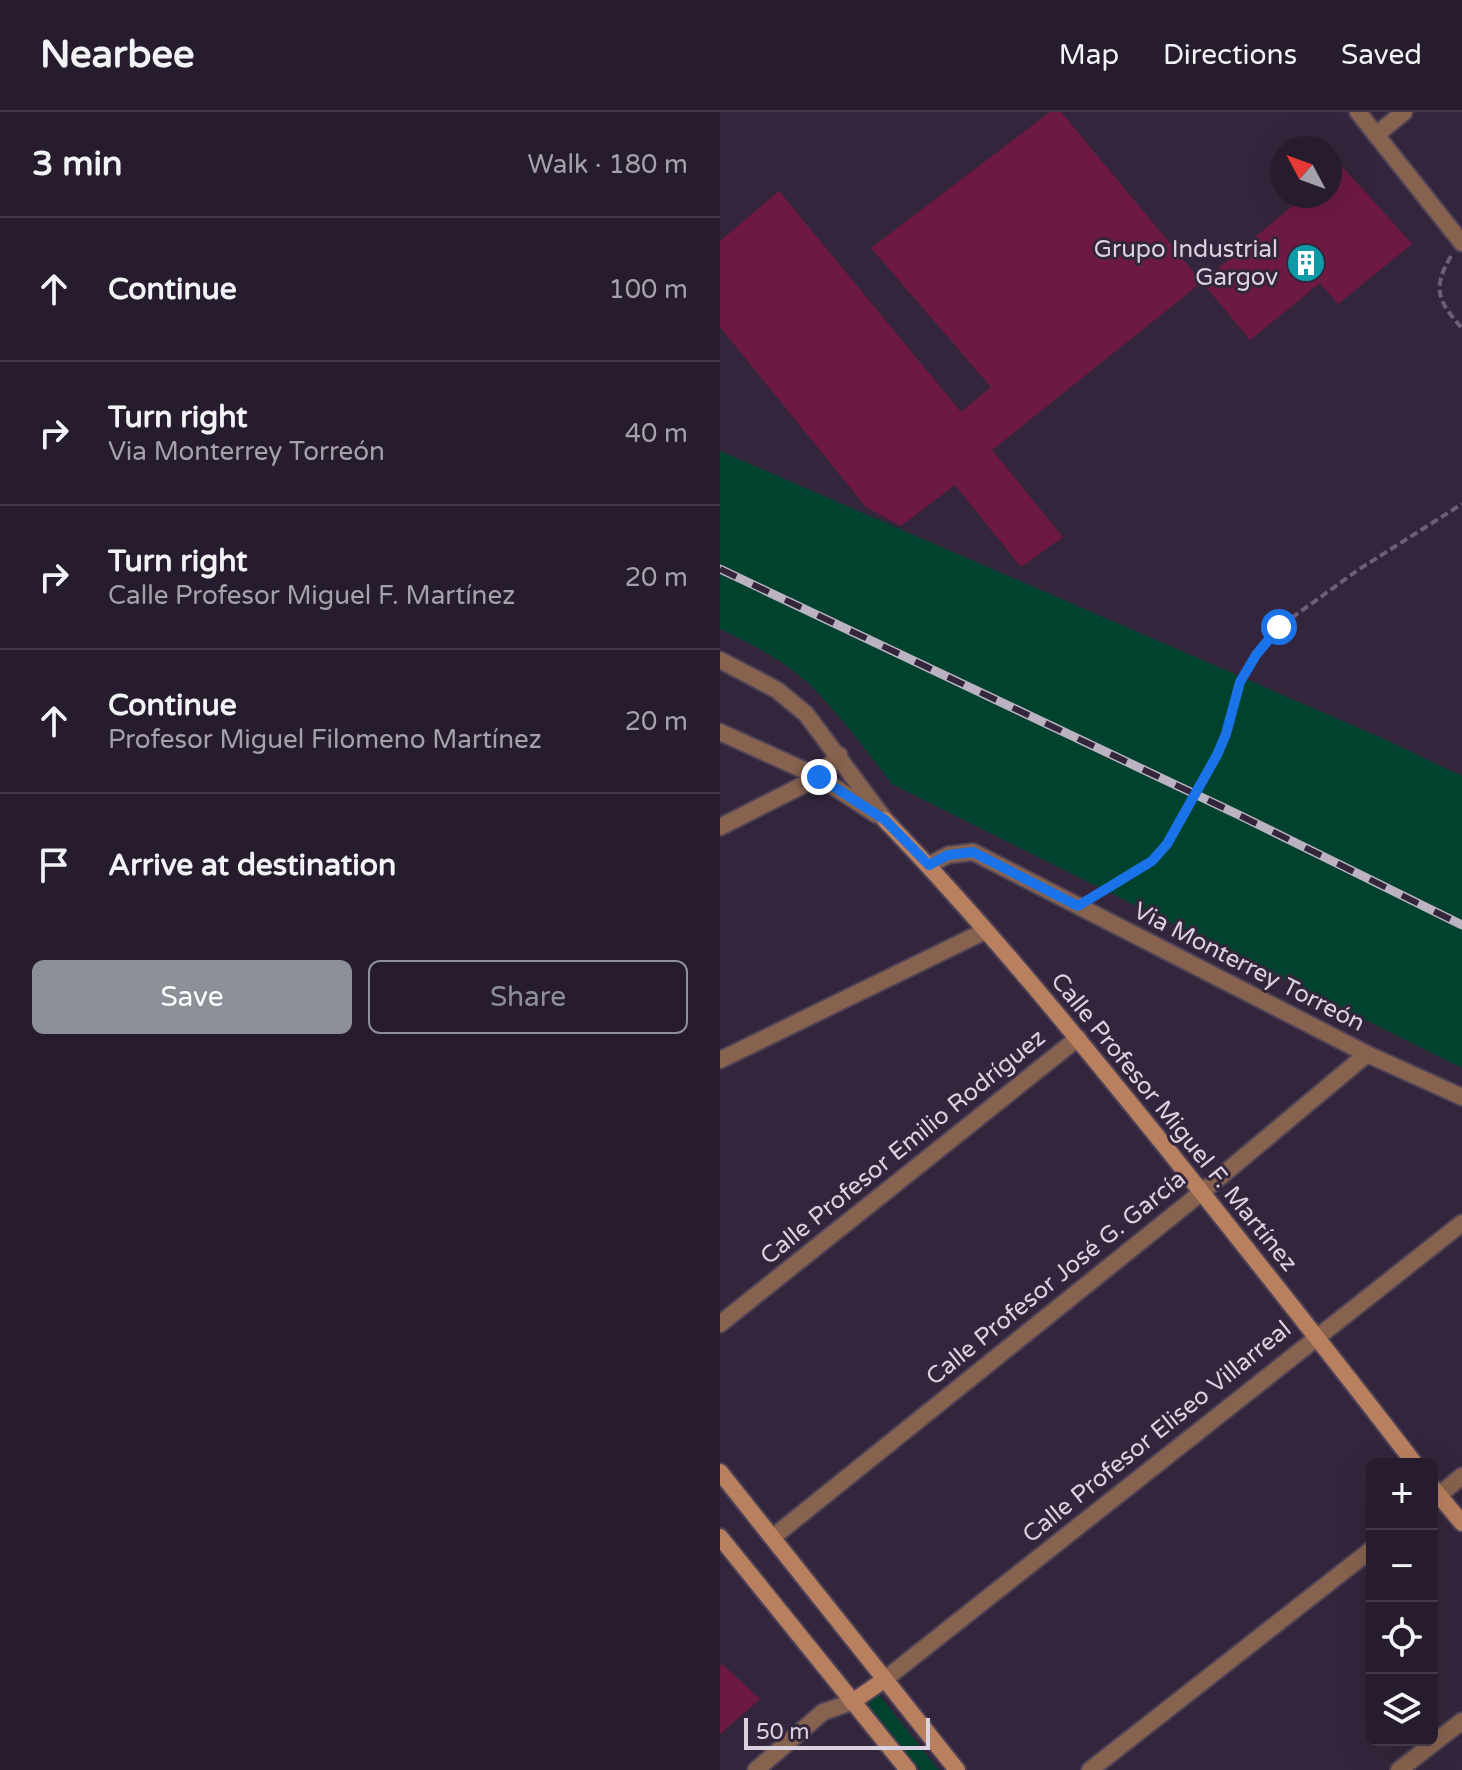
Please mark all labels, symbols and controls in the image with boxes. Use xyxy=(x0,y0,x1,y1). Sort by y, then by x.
text: Nearbee xyxy=(40,32,194,78)
text: Map xyxy=(1059,38,1119,72)
text: Directions xyxy=(1163,38,1297,72)
text: Saved xyxy=(1341,38,1422,72)
north arrow xyxy=(1270,136,1342,208)
text: 3 min xyxy=(32,144,123,185)
text: Walk · 180 m xyxy=(528,149,688,180)
place label: Grupo Industrial Gargov xyxy=(1094,235,1278,292)
building icon: Grupo Industrial Gargov xyxy=(1285,242,1327,284)
icon: ahead xyxy=(32,267,76,311)
text: Continue xyxy=(108,271,237,308)
text: 100 m xyxy=(608,274,688,305)
text: Turn right xyxy=(108,399,248,436)
icon: right xyxy=(32,411,76,455)
text: 40 m xyxy=(625,418,688,449)
text: Via Monterrey Torreón xyxy=(108,436,385,467)
text: Turn right xyxy=(108,543,248,580)
icon: right xyxy=(32,555,76,599)
text: 20 m xyxy=(625,562,688,593)
text: Calle Profesor Miguel F. Martínez xyxy=(108,580,515,611)
route start xyxy=(1261,609,1297,645)
text: Continue xyxy=(108,687,237,724)
icon: ahead xyxy=(32,699,76,743)
text: 20 m xyxy=(625,706,688,737)
text: Profesor Miguel Filomeno Martínez xyxy=(108,724,542,755)
route end xyxy=(801,759,837,795)
icon: arrive xyxy=(32,843,76,887)
text: Arrive at destination xyxy=(108,847,396,884)
street label: Via Monterrey Torreón xyxy=(1129,896,1369,1038)
button: Save xyxy=(32,960,352,1034)
button: Share xyxy=(368,960,688,1034)
street label: Calle Profesor Miguel F. Martínez xyxy=(1044,967,1304,1277)
street label: Calle Profesor Emilio Rodríguez xyxy=(755,1023,1051,1271)
street label: Calle Profesor José G. García xyxy=(920,1164,1192,1392)
street label: Calle Profesor Eliseo Villarreal xyxy=(1017,1315,1297,1549)
map controls xyxy=(1366,1458,1438,1746)
button: + xyxy=(1366,1458,1438,1530)
button: − xyxy=(1366,1530,1438,1602)
button: locate xyxy=(1366,1602,1438,1674)
button: layers xyxy=(1366,1674,1438,1746)
scale bar xyxy=(744,1714,930,1750)
text: 50 m xyxy=(756,1719,810,1745)

